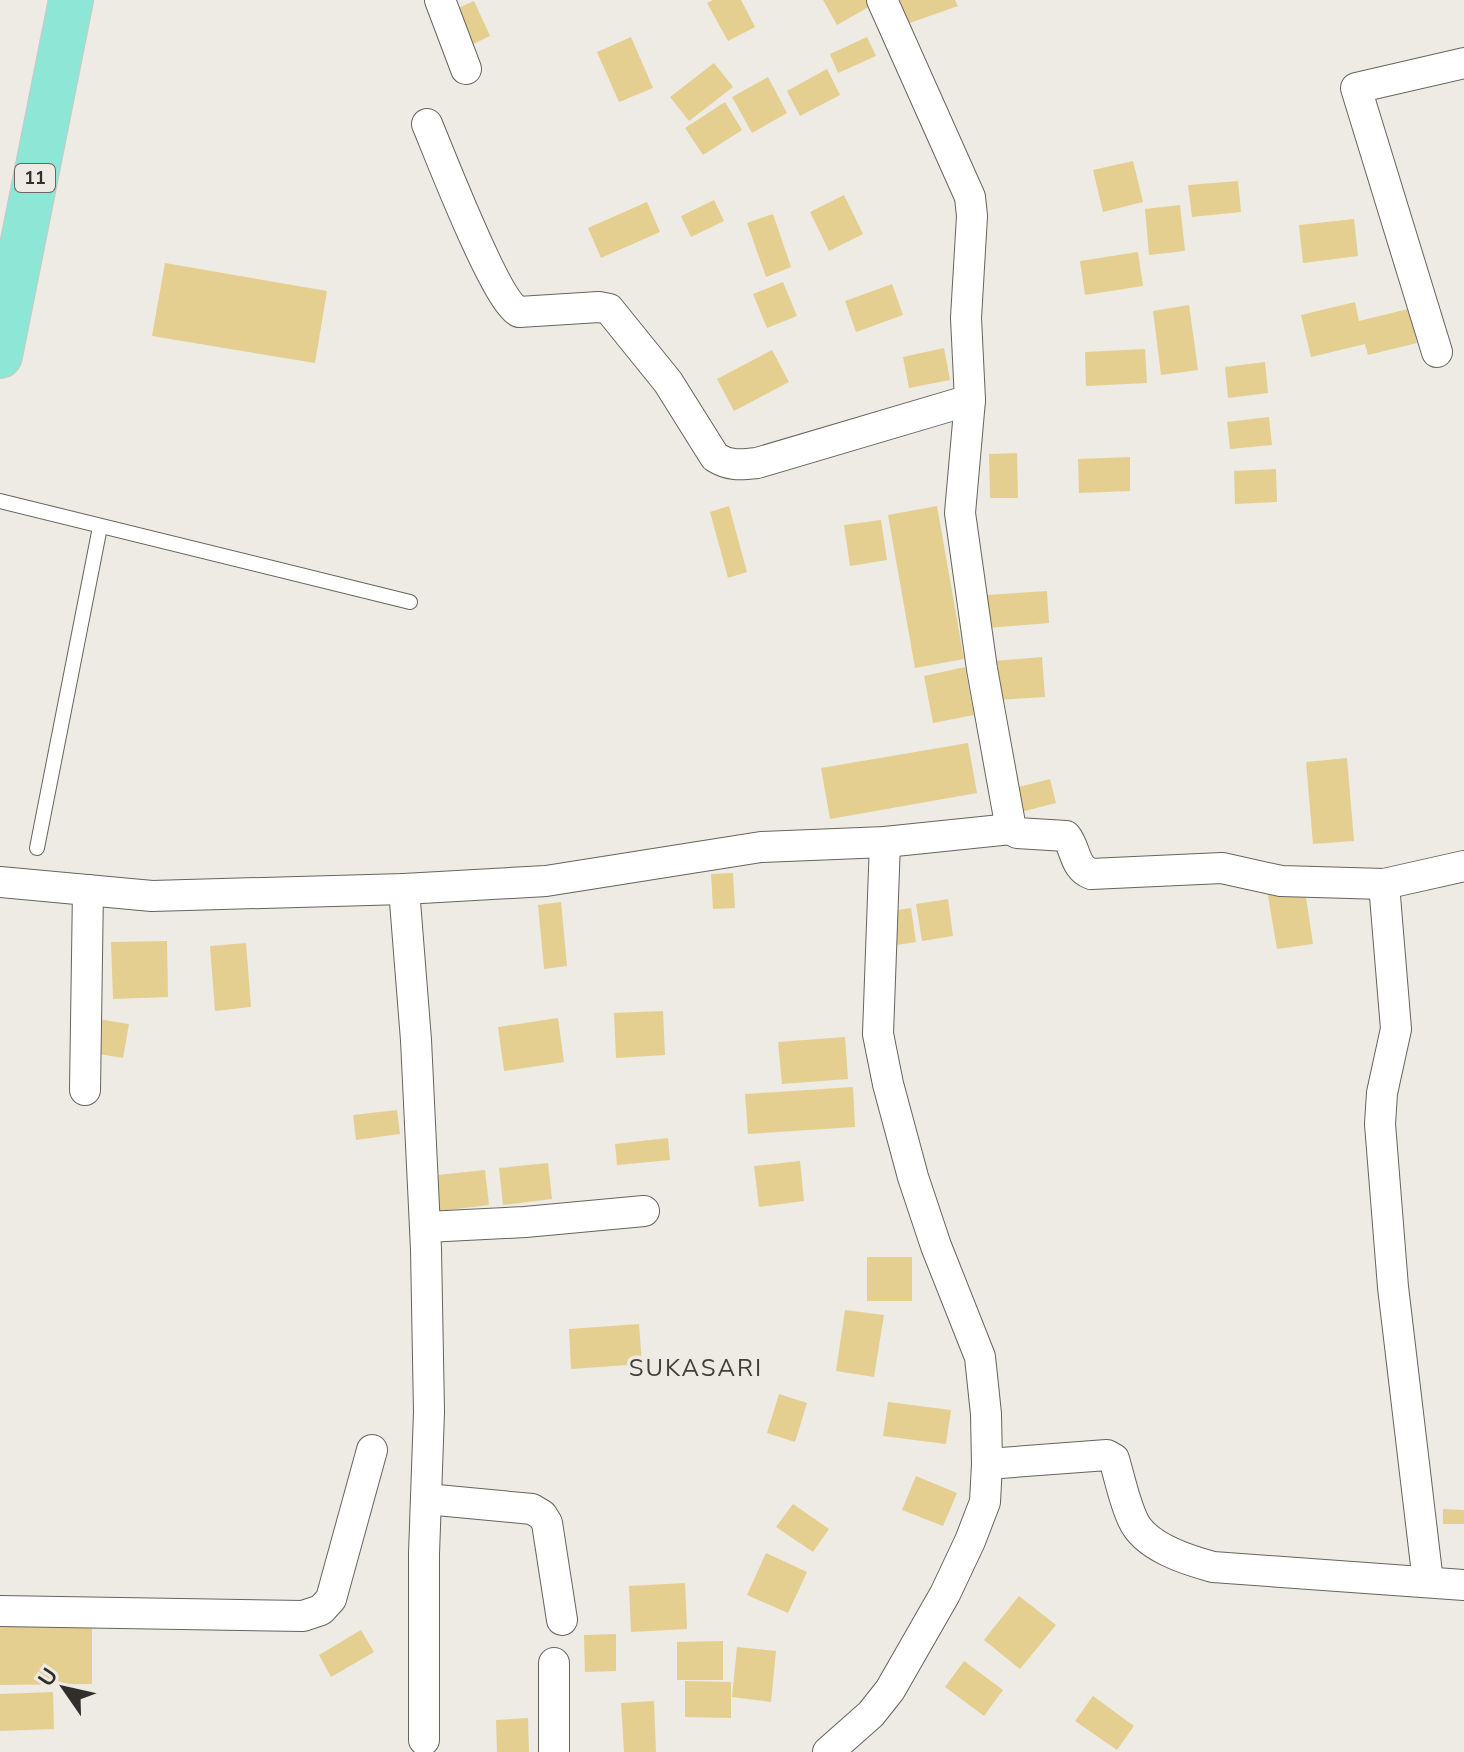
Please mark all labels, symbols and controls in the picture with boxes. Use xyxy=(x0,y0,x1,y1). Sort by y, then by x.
road number: 11 xyxy=(15,164,55,192)
district label: SUKASARI xyxy=(629,1352,763,1384)
north arrow xyxy=(24,1648,104,1728)
text: U xyxy=(31,1662,65,1692)

